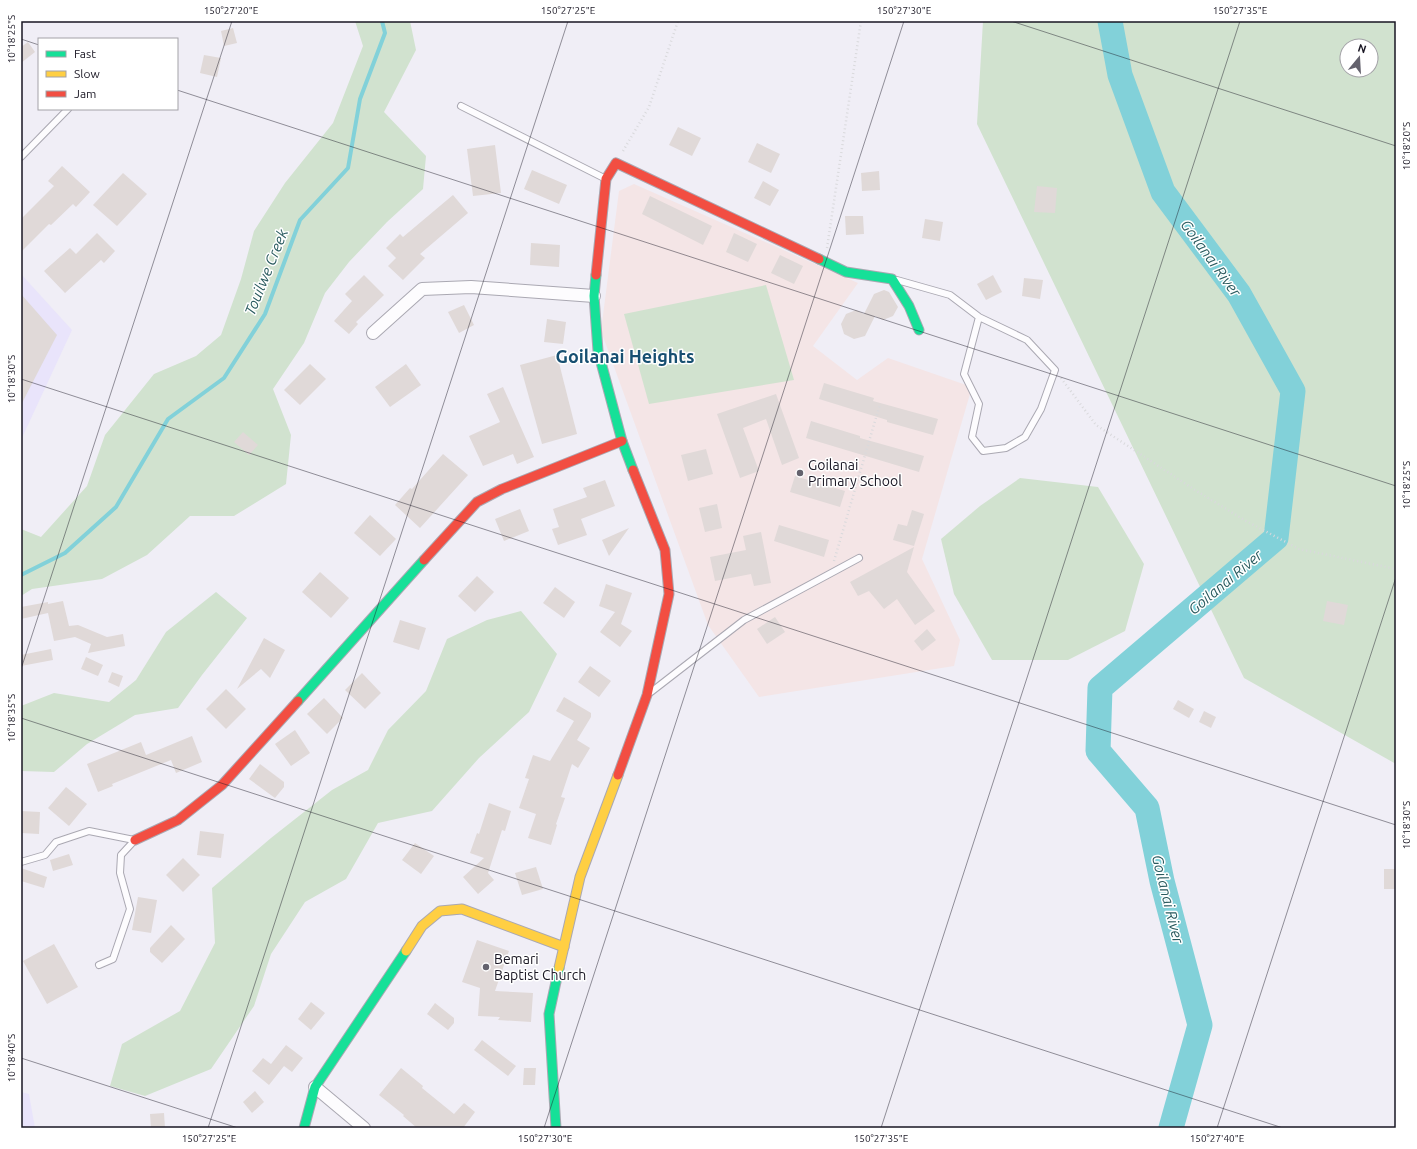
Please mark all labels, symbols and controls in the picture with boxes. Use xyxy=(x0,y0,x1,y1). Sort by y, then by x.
text: 150°27'20"E xyxy=(204,5,259,16)
text: 150°27'25"E xyxy=(541,5,596,16)
text: 150°27'30"E xyxy=(877,5,932,16)
text: 150°27'35"E xyxy=(1213,5,1268,16)
text: 10°18'25"S xyxy=(6,15,17,63)
legend xyxy=(38,38,178,110)
north arrow xyxy=(1339,38,1379,78)
text: N xyxy=(1356,42,1368,55)
text: Fast xyxy=(74,47,96,60)
text: Slow xyxy=(74,67,100,80)
text: Jam xyxy=(74,87,96,100)
text: 10°18'20"S xyxy=(1401,122,1412,170)
water label: Goilanai River xyxy=(1177,216,1245,301)
water label: Touilwe Creek xyxy=(241,226,291,318)
district label: Goilanai Heights xyxy=(555,346,695,366)
text: 10°18'30"S xyxy=(6,355,17,403)
place label: Goilanai Primary School xyxy=(808,457,902,489)
text: 10°18'25"S xyxy=(1401,461,1412,509)
marker: Goilanai Primary School xyxy=(795,468,805,478)
water label: Goilanai River xyxy=(1185,545,1266,618)
text: 10°18'35"S xyxy=(6,694,17,742)
text: 10°18'30"S xyxy=(1401,801,1412,849)
water label: Goilanai River xyxy=(1149,853,1188,946)
place label: Bemari Baptist Church xyxy=(494,951,586,983)
marker: Bemari Baptist Church xyxy=(481,962,491,972)
text: 10°18'40"S xyxy=(6,1034,17,1082)
text: 150°27'25"E xyxy=(182,1133,237,1144)
text: 150°27'30"E xyxy=(518,1133,573,1144)
text: 150°27'35"E xyxy=(854,1133,909,1144)
text: 150°27'40"E xyxy=(1190,1133,1245,1144)

